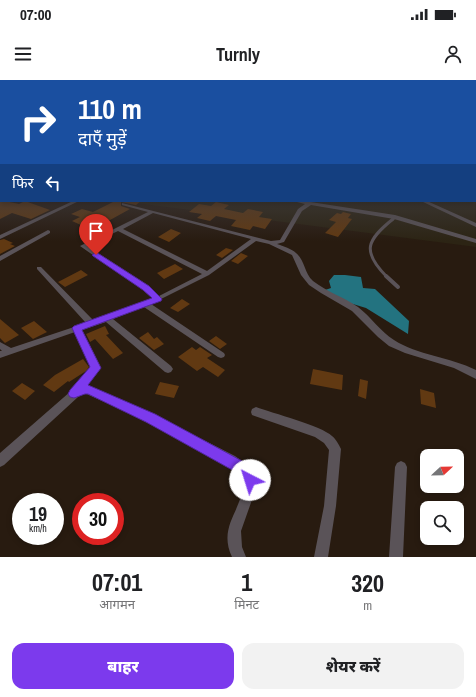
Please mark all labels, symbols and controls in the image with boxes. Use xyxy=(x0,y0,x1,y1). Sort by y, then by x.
text: 07:00 xyxy=(20,4,51,25)
text: Turnly xyxy=(216,42,260,67)
icon: menu xyxy=(12,43,34,65)
icon: person xyxy=(442,43,464,65)
text: 110 m xyxy=(78,90,142,128)
icon: right xyxy=(12,96,64,148)
text: दाएँ मुड़ें xyxy=(78,126,127,151)
text: फिर xyxy=(12,172,34,193)
icon: left xyxy=(42,172,64,194)
pin xyxy=(79,214,113,255)
icon: arrive xyxy=(85,220,107,242)
north arrow xyxy=(420,449,464,493)
map controls xyxy=(420,449,464,545)
position arrow xyxy=(229,459,271,501)
speed limit sign: 30 xyxy=(72,493,124,545)
text: 19 xyxy=(29,500,47,527)
button: search xyxy=(420,501,464,545)
text: km/h xyxy=(29,522,47,535)
text: 07:01 xyxy=(92,566,142,598)
text: 1 xyxy=(241,566,252,598)
text: 320 xyxy=(351,567,384,599)
text: आगमन xyxy=(99,596,135,613)
text: मिनट xyxy=(234,596,259,613)
text: m xyxy=(363,597,372,614)
button: बाहर xyxy=(12,643,234,689)
button: शेयर करें xyxy=(242,643,464,689)

